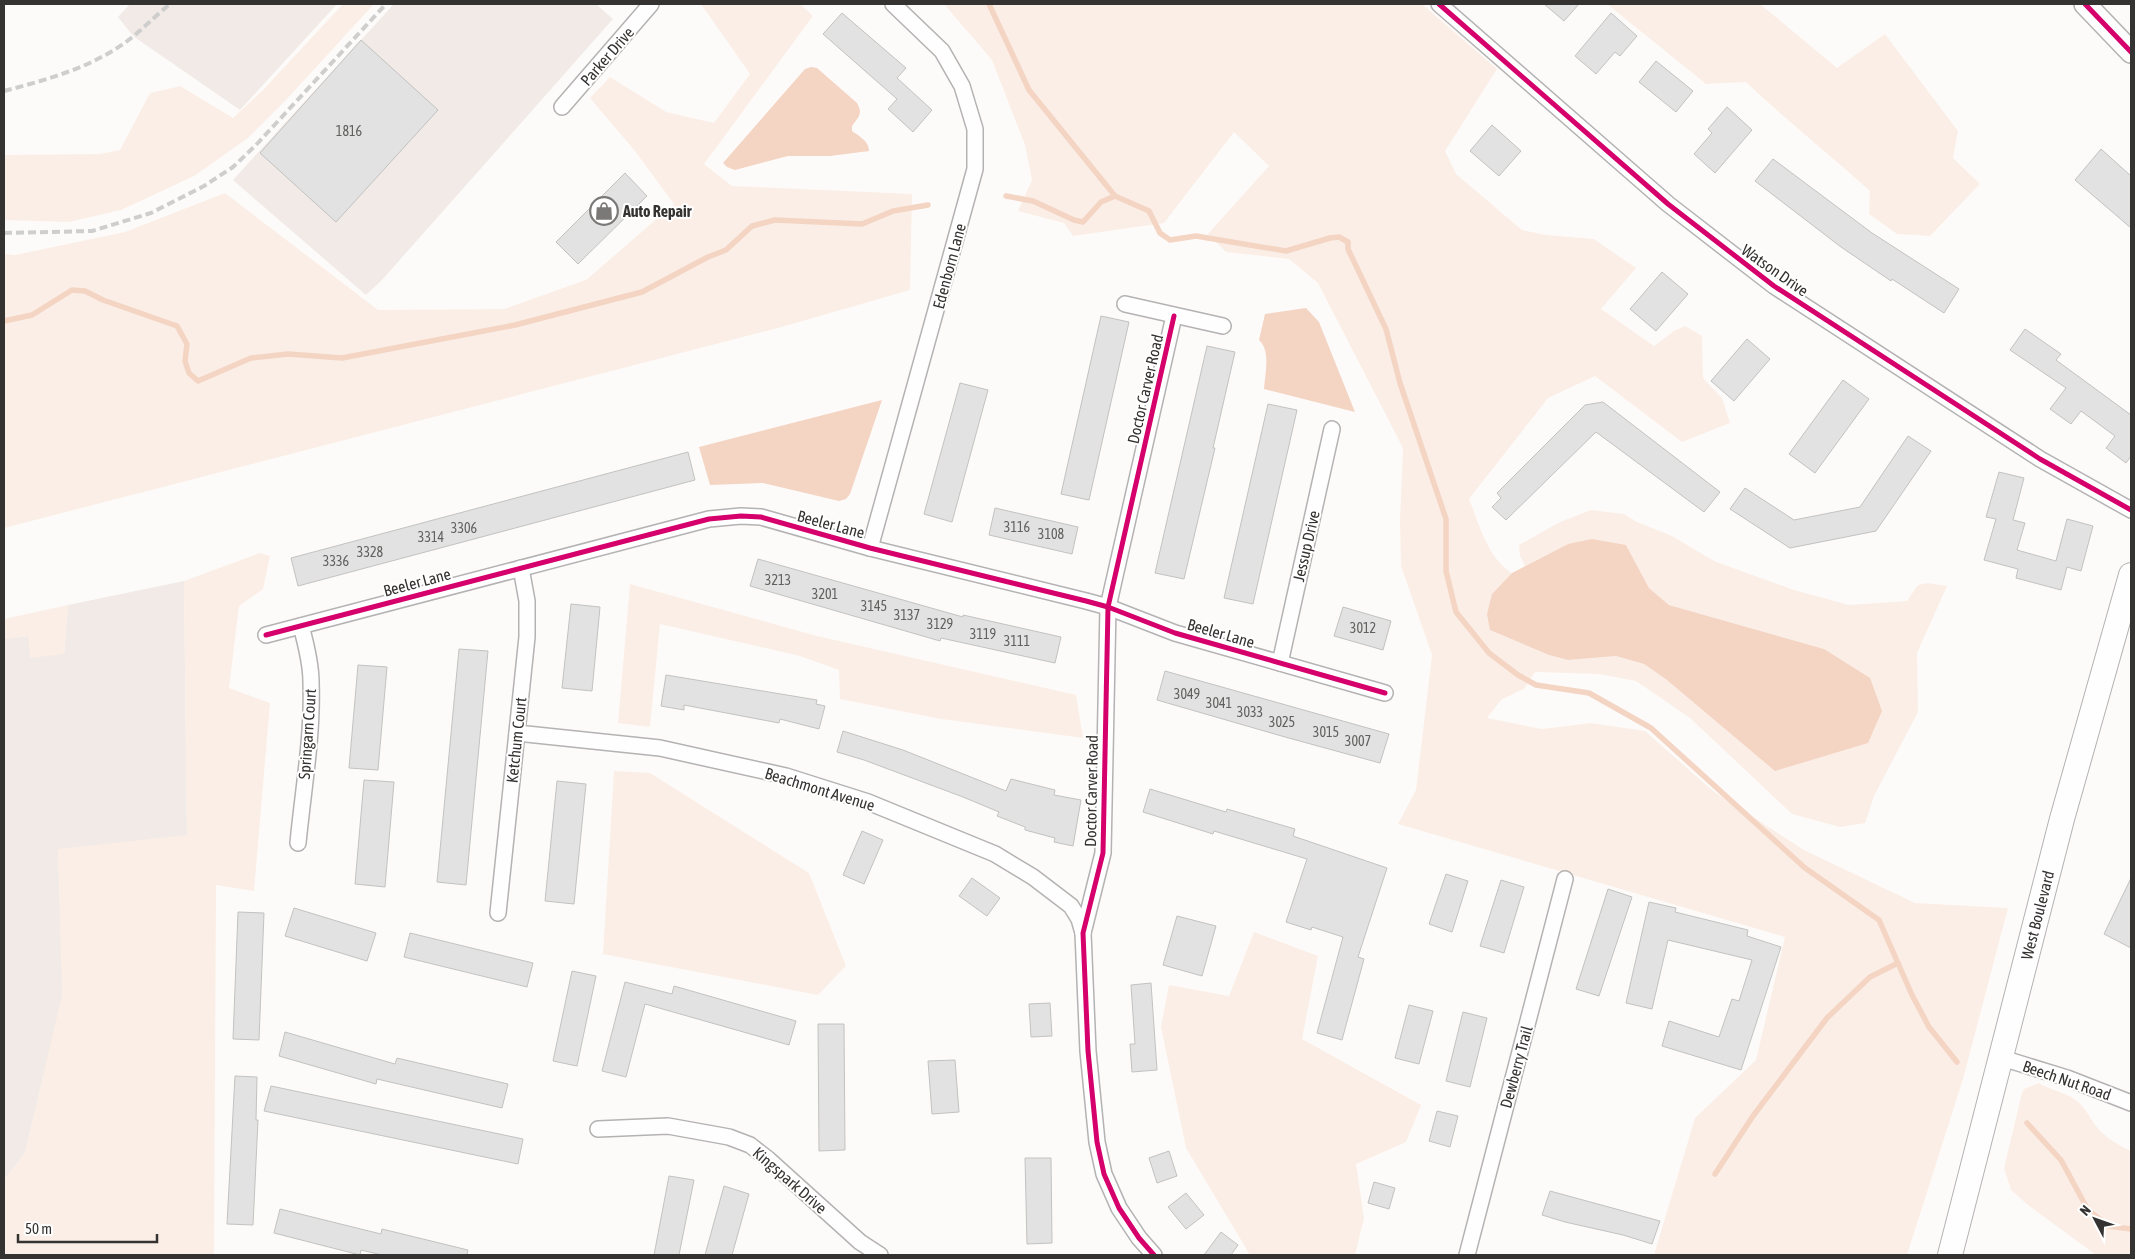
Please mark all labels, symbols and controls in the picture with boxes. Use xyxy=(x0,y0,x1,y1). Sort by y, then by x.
street label: Parker Drive xyxy=(577,23,637,89)
house number: 1816 xyxy=(336,123,363,139)
shop icon: Auto Repair xyxy=(589,196,619,226)
place label: Auto Repair xyxy=(622,202,692,220)
street label: Edenborn Lane xyxy=(929,221,969,311)
street label: Watson Drive xyxy=(1738,240,1812,300)
street label: Doctor Carver Road xyxy=(1124,333,1166,445)
street label: Beeler Lane xyxy=(795,506,867,542)
street label: Jessup Drive xyxy=(1289,509,1324,583)
house number: 3116 xyxy=(1004,519,1031,535)
house number: 3306 xyxy=(451,520,478,536)
house number: 3108 xyxy=(1038,526,1065,542)
house number: 3314 xyxy=(418,529,445,545)
house number: 3328 xyxy=(357,544,384,560)
house number: 3336 xyxy=(323,553,350,569)
street label: Beeler Lane xyxy=(381,564,453,600)
house number: 3213 xyxy=(765,572,791,588)
house number: 3201 xyxy=(812,586,838,602)
house number: 3145 xyxy=(861,598,887,614)
house number: 3137 xyxy=(894,607,920,623)
street label: Beeler Lane xyxy=(1185,615,1257,651)
house number: 3129 xyxy=(927,616,953,632)
house number: 3012 xyxy=(1350,620,1376,636)
house number: 3119 xyxy=(970,626,996,642)
house number: 3111 xyxy=(1004,633,1030,649)
house number: 3049 xyxy=(1174,686,1200,702)
street label: Springarn Court xyxy=(295,688,320,780)
house number: 3041 xyxy=(1206,695,1232,711)
street label: Ketchum Court xyxy=(503,696,529,784)
house number: 3033 xyxy=(1237,704,1263,720)
house number: 3025 xyxy=(1269,714,1295,730)
house number: 3015 xyxy=(1313,724,1339,740)
house number: 3007 xyxy=(1345,733,1371,749)
street label: Doctor Carver Road xyxy=(1081,735,1101,847)
street label: Beachmont Avenue xyxy=(763,764,877,814)
street label: West Boulevard xyxy=(2017,869,2057,961)
street label: Dewberry Trail xyxy=(1496,1023,1537,1110)
street label: Beech Nut Road xyxy=(2020,1056,2114,1104)
street label: Kingspark Drive xyxy=(749,1143,831,1218)
north arrow xyxy=(2070,1194,2120,1244)
text: N xyxy=(2076,1202,2094,1219)
scale bar xyxy=(18,1212,156,1244)
text: 50 m xyxy=(25,1220,52,1237)

